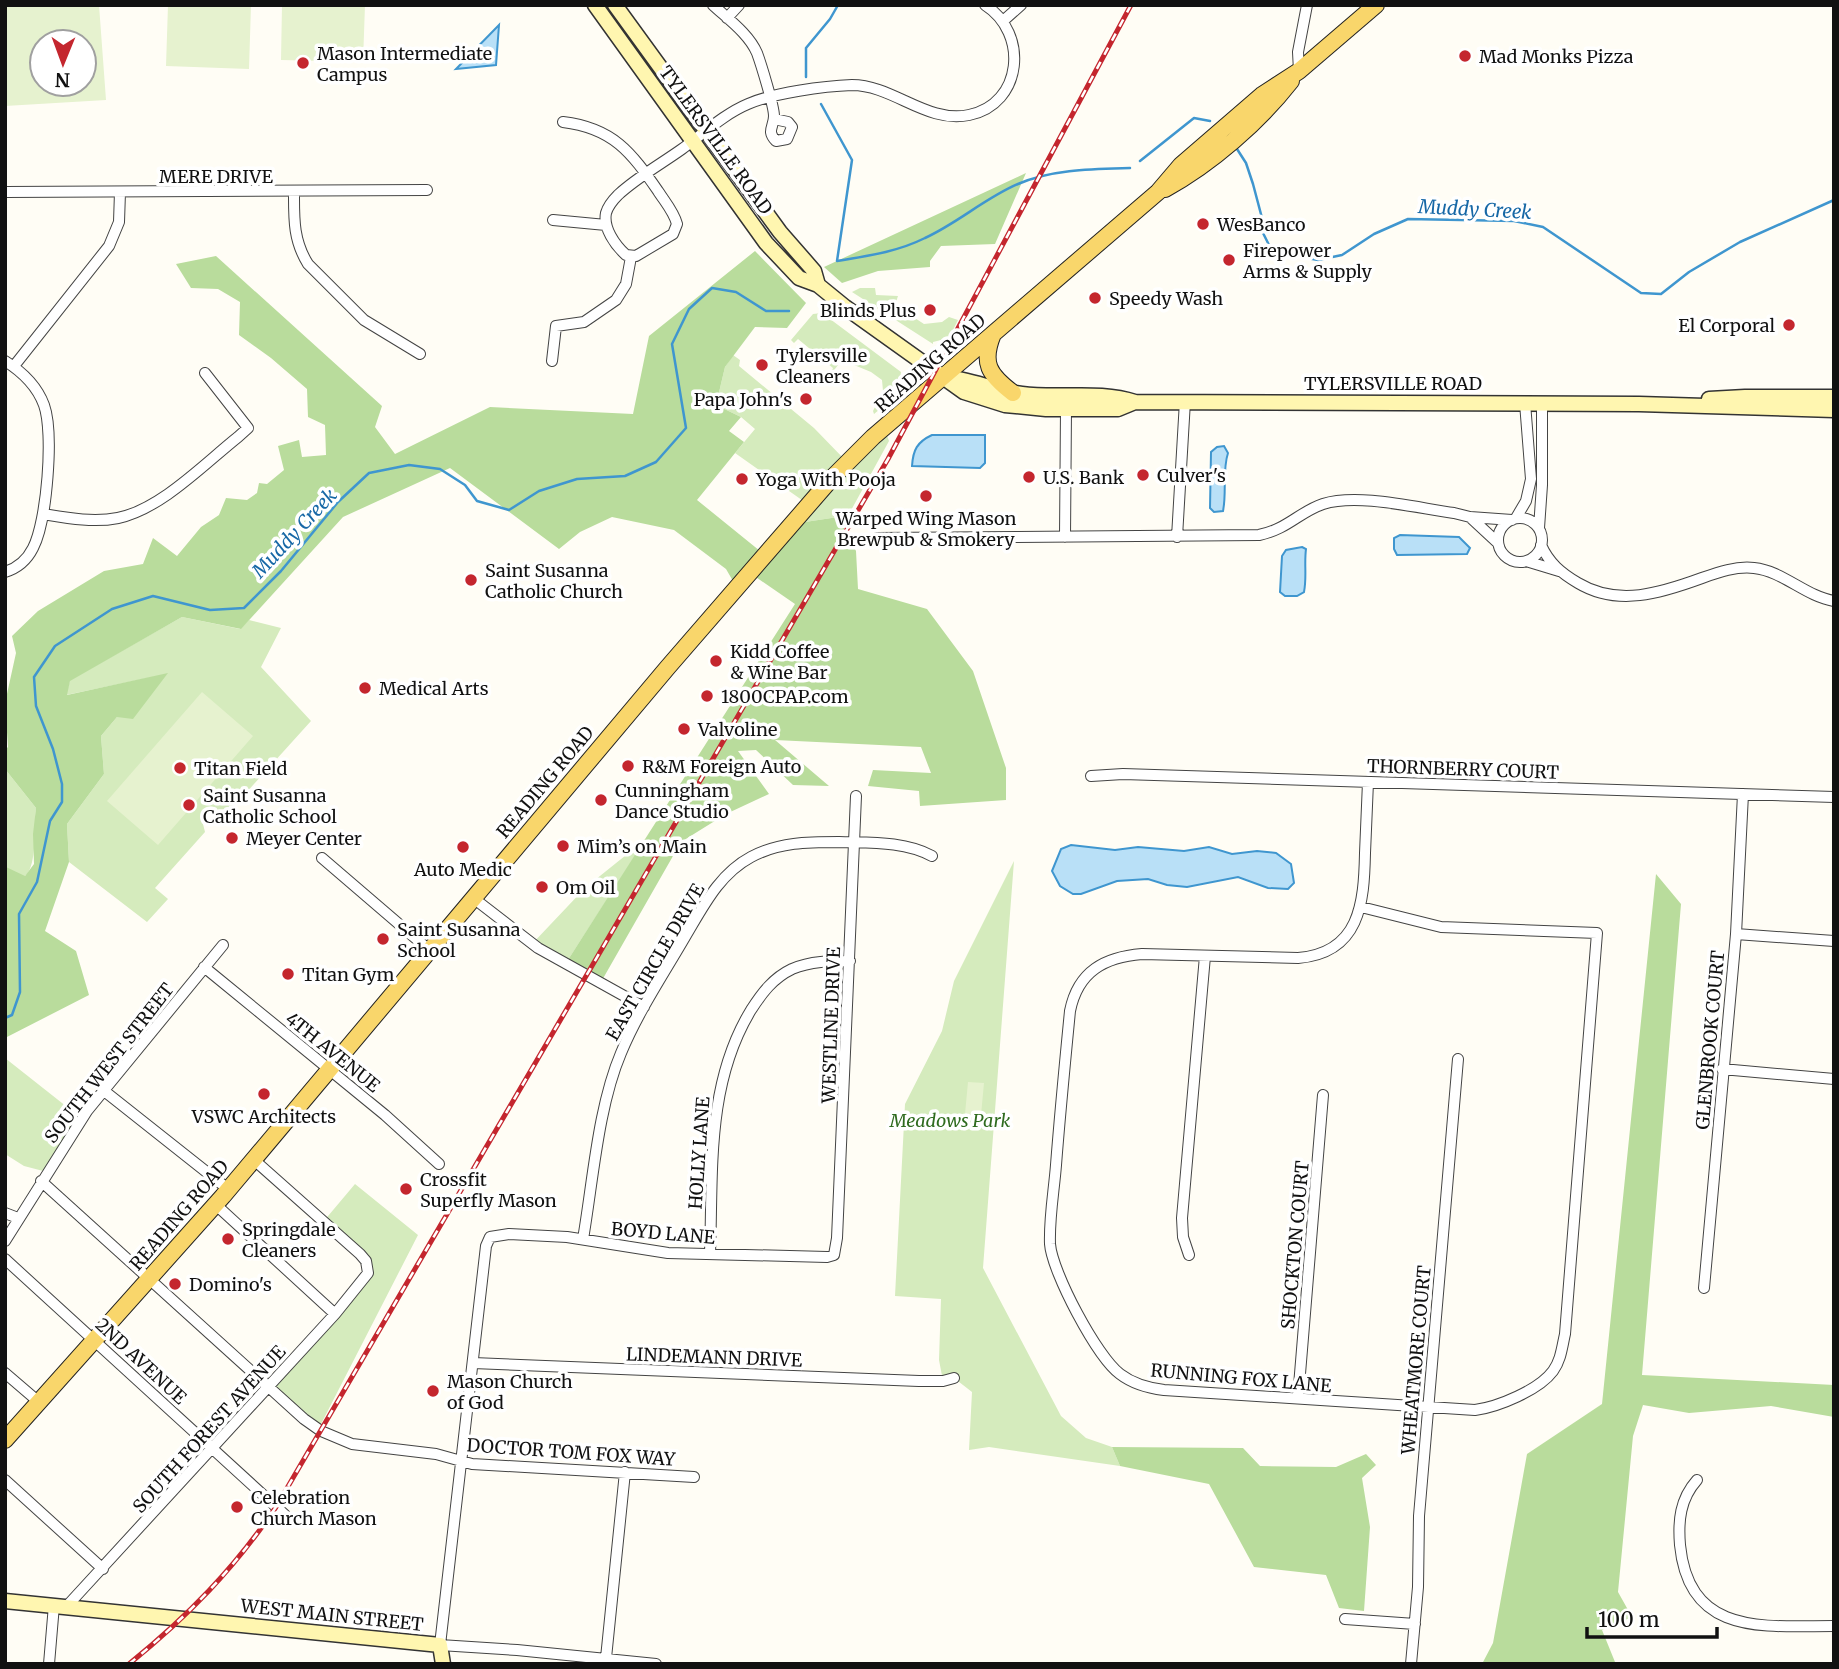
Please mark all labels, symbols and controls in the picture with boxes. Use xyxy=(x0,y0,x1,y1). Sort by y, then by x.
north arrow xyxy=(28,28,98,98)
place label: Mason Intermediate Campus xyxy=(317,42,492,86)
place label: Mad Monks Pizza xyxy=(1479,45,1634,68)
marker: Mad Monks Pizza xyxy=(1457,48,1473,64)
marker: Mason Intermediate Campus xyxy=(295,55,311,71)
street label: TYLERSVILLE ROAD xyxy=(654,61,778,219)
text: N xyxy=(55,68,70,92)
street label: MERE DRIVE xyxy=(159,165,273,188)
water label: Muddy Creek xyxy=(1417,194,1533,224)
place label: WesBanco xyxy=(1216,213,1306,236)
marker: WesBanco xyxy=(1195,216,1211,232)
place label: Firepower Arms & Supply xyxy=(1242,239,1373,283)
marker: Firepower Arms & Supply xyxy=(1221,252,1237,268)
place label: Speedy Wash xyxy=(1109,287,1223,310)
marker: Speedy Wash xyxy=(1087,290,1103,306)
place label: Blinds Plus xyxy=(820,299,916,322)
marker: Blinds Plus xyxy=(922,302,938,318)
street label: READING ROAD xyxy=(870,309,990,417)
place label: El Corporal xyxy=(1678,314,1775,337)
marker: El Corporal xyxy=(1781,317,1797,333)
place label: Tylersville Cleaners xyxy=(776,344,867,388)
marker: Tylersville Cleaners xyxy=(754,357,770,373)
street label: TYLERSVILLE ROAD xyxy=(1304,372,1482,395)
place label: Papa John's xyxy=(694,388,792,411)
marker: Papa John's xyxy=(798,391,814,407)
place label: Culver's xyxy=(1157,464,1226,487)
place label: U.S. Bank xyxy=(1043,466,1125,489)
marker: Culver's xyxy=(1135,467,1151,483)
place label: Yoga With Pooja xyxy=(755,468,896,491)
marker: U.S. Bank xyxy=(1021,469,1037,485)
marker: Yoga With Pooja xyxy=(734,471,750,487)
water label: Muddy Creek xyxy=(246,483,342,583)
marker: Warped Wing Mason Brewpub & Smokery xyxy=(918,488,934,504)
place label: Warped Wing Mason Brewpub & Smokery xyxy=(835,507,1016,551)
place label: Saint Susanna Catholic Church xyxy=(485,559,623,603)
marker: Saint Susanna Catholic Church xyxy=(463,572,479,588)
place label: Kidd Coffee & Wine Bar xyxy=(730,640,829,684)
marker: Kidd Coffee & Wine Bar xyxy=(708,653,724,669)
place label: Medical Arts xyxy=(379,677,489,700)
marker: Medical Arts xyxy=(357,680,373,696)
place label: 1800CPAP.com xyxy=(721,685,849,708)
marker: 1800CPAP.com xyxy=(699,688,715,704)
place label: Valvoline xyxy=(697,718,777,741)
street label: READING ROAD xyxy=(491,721,599,843)
marker: Valvoline xyxy=(676,721,692,737)
street label: THORNBERRY COURT xyxy=(1367,754,1560,784)
place label: R&M Foreign Auto xyxy=(642,755,801,778)
place label: Titan Field xyxy=(194,757,288,780)
marker: R&M Foreign Auto xyxy=(620,758,636,774)
marker: Titan Field xyxy=(172,760,188,776)
place label: Cunningham Dance Studio xyxy=(615,779,729,823)
place label: Saint Susanna Catholic School xyxy=(203,784,337,828)
marker: Cunningham Dance Studio xyxy=(593,792,609,808)
marker: Saint Susanna Catholic School xyxy=(181,797,197,813)
place label: Meyer Center xyxy=(246,827,362,850)
marker: Meyer Center xyxy=(224,830,240,846)
place label: Mim’s on Main xyxy=(577,835,707,858)
marker: Mim’s on Main xyxy=(555,838,571,854)
marker: Auto Medic xyxy=(455,839,471,855)
place label: Auto Medic xyxy=(413,858,512,881)
place label: Om Oil xyxy=(556,876,616,899)
marker: Om Oil xyxy=(534,879,550,895)
street label: EAST CIRCLE DRIVE xyxy=(601,879,710,1045)
place label: Saint Susanna School xyxy=(397,918,521,962)
marker: Saint Susanna School xyxy=(375,931,391,947)
street label: WESTLINE DRIVE xyxy=(817,946,845,1105)
street label: GLENBROOK COURT xyxy=(1691,949,1729,1131)
place label: Titan Gym xyxy=(302,963,394,986)
marker: Titan Gym xyxy=(280,966,296,982)
street label: SOUTH WEST STREET xyxy=(39,978,179,1148)
street label: 4TH AVENUE xyxy=(281,1007,385,1097)
marker: VSWC Architects xyxy=(256,1086,272,1102)
street label: HOLLY LANE xyxy=(684,1095,714,1210)
place label: VSWC Architects xyxy=(191,1105,336,1128)
park label: Meadows Park xyxy=(889,1109,1010,1132)
street label: READING ROAD xyxy=(125,1155,233,1275)
street label: SHOCKTON COURT xyxy=(1276,1159,1314,1330)
place label: Crossfit Superfly Mason xyxy=(420,1168,557,1212)
marker: Crossfit Superfly Mason xyxy=(398,1181,414,1197)
street label: BOYD LANE xyxy=(610,1217,717,1249)
place label: Springdale Cleaners xyxy=(242,1218,336,1262)
marker: Springdale Cleaners xyxy=(220,1231,236,1247)
street label: WHEATMORE COURT xyxy=(1396,1264,1436,1457)
place label: Domino's xyxy=(189,1273,272,1296)
marker: Domino's xyxy=(167,1276,183,1292)
street label: 2ND AVENUE xyxy=(91,1313,192,1409)
street label: SOUTH FOREST AVENUE xyxy=(128,1340,291,1518)
street label: LINDEMANN DRIVE xyxy=(625,1342,803,1372)
street label: RUNNING FOX LANE xyxy=(1150,1359,1333,1397)
place label: Mason Church of God xyxy=(447,1370,573,1414)
marker: Mason Church of God xyxy=(425,1383,441,1399)
street label: DOCTOR TOM FOX WAY xyxy=(466,1433,677,1471)
place label: Celebration Church Mason xyxy=(251,1486,377,1530)
marker: Celebration Church Mason xyxy=(229,1499,245,1515)
street label: WEST MAIN STREET xyxy=(238,1594,425,1636)
scale bar xyxy=(1587,1596,1716,1640)
text: 100 m xyxy=(1598,1606,1660,1633)

